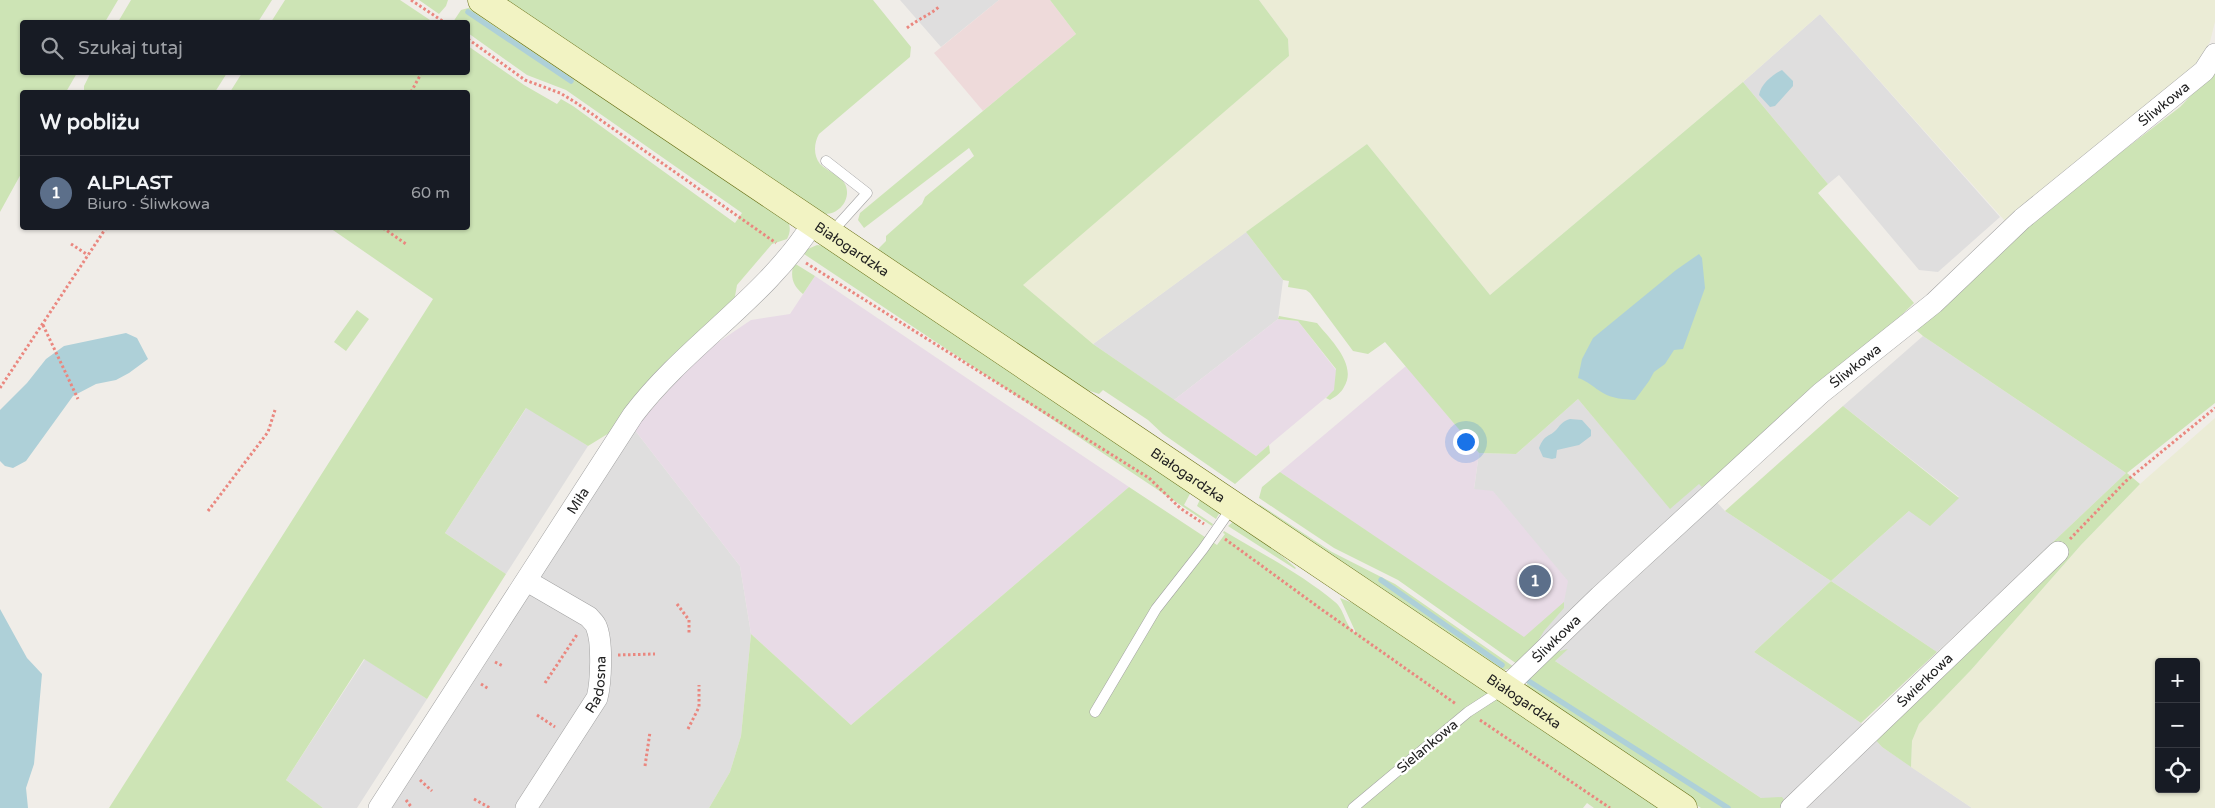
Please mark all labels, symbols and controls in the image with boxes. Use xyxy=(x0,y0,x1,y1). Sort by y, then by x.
search box xyxy=(20,20,470,75)
icon: search xyxy=(38,34,66,62)
text: Szukaj tutaj xyxy=(78,37,183,59)
street label: Śliwkowa xyxy=(2135,78,2193,130)
text: W pobliżu xyxy=(40,110,140,135)
text: ALPLAST xyxy=(87,172,172,194)
text: 1 xyxy=(51,183,61,203)
text: 60 m xyxy=(411,183,450,203)
text: Biuro · Śliwkowa xyxy=(87,194,210,214)
street label: Białogardzka xyxy=(811,218,892,280)
street label: Śliwkowa xyxy=(1826,340,1885,392)
your location xyxy=(1453,429,1479,455)
street label: Białogardzka xyxy=(1147,444,1228,507)
street label: Miła xyxy=(563,484,593,517)
pin: 1 xyxy=(1519,562,1551,600)
street label: Śliwkowa xyxy=(1528,611,1584,666)
street label: Świerkowa xyxy=(1893,650,1956,711)
street label: Radosna xyxy=(582,656,610,716)
map controls xyxy=(2155,658,2200,793)
button: + xyxy=(2155,658,2200,703)
street label: Białogardzka xyxy=(1483,670,1564,733)
button: − xyxy=(2155,703,2200,748)
street label: Sielankowa xyxy=(1393,716,1461,777)
button: locate xyxy=(2155,748,2200,793)

